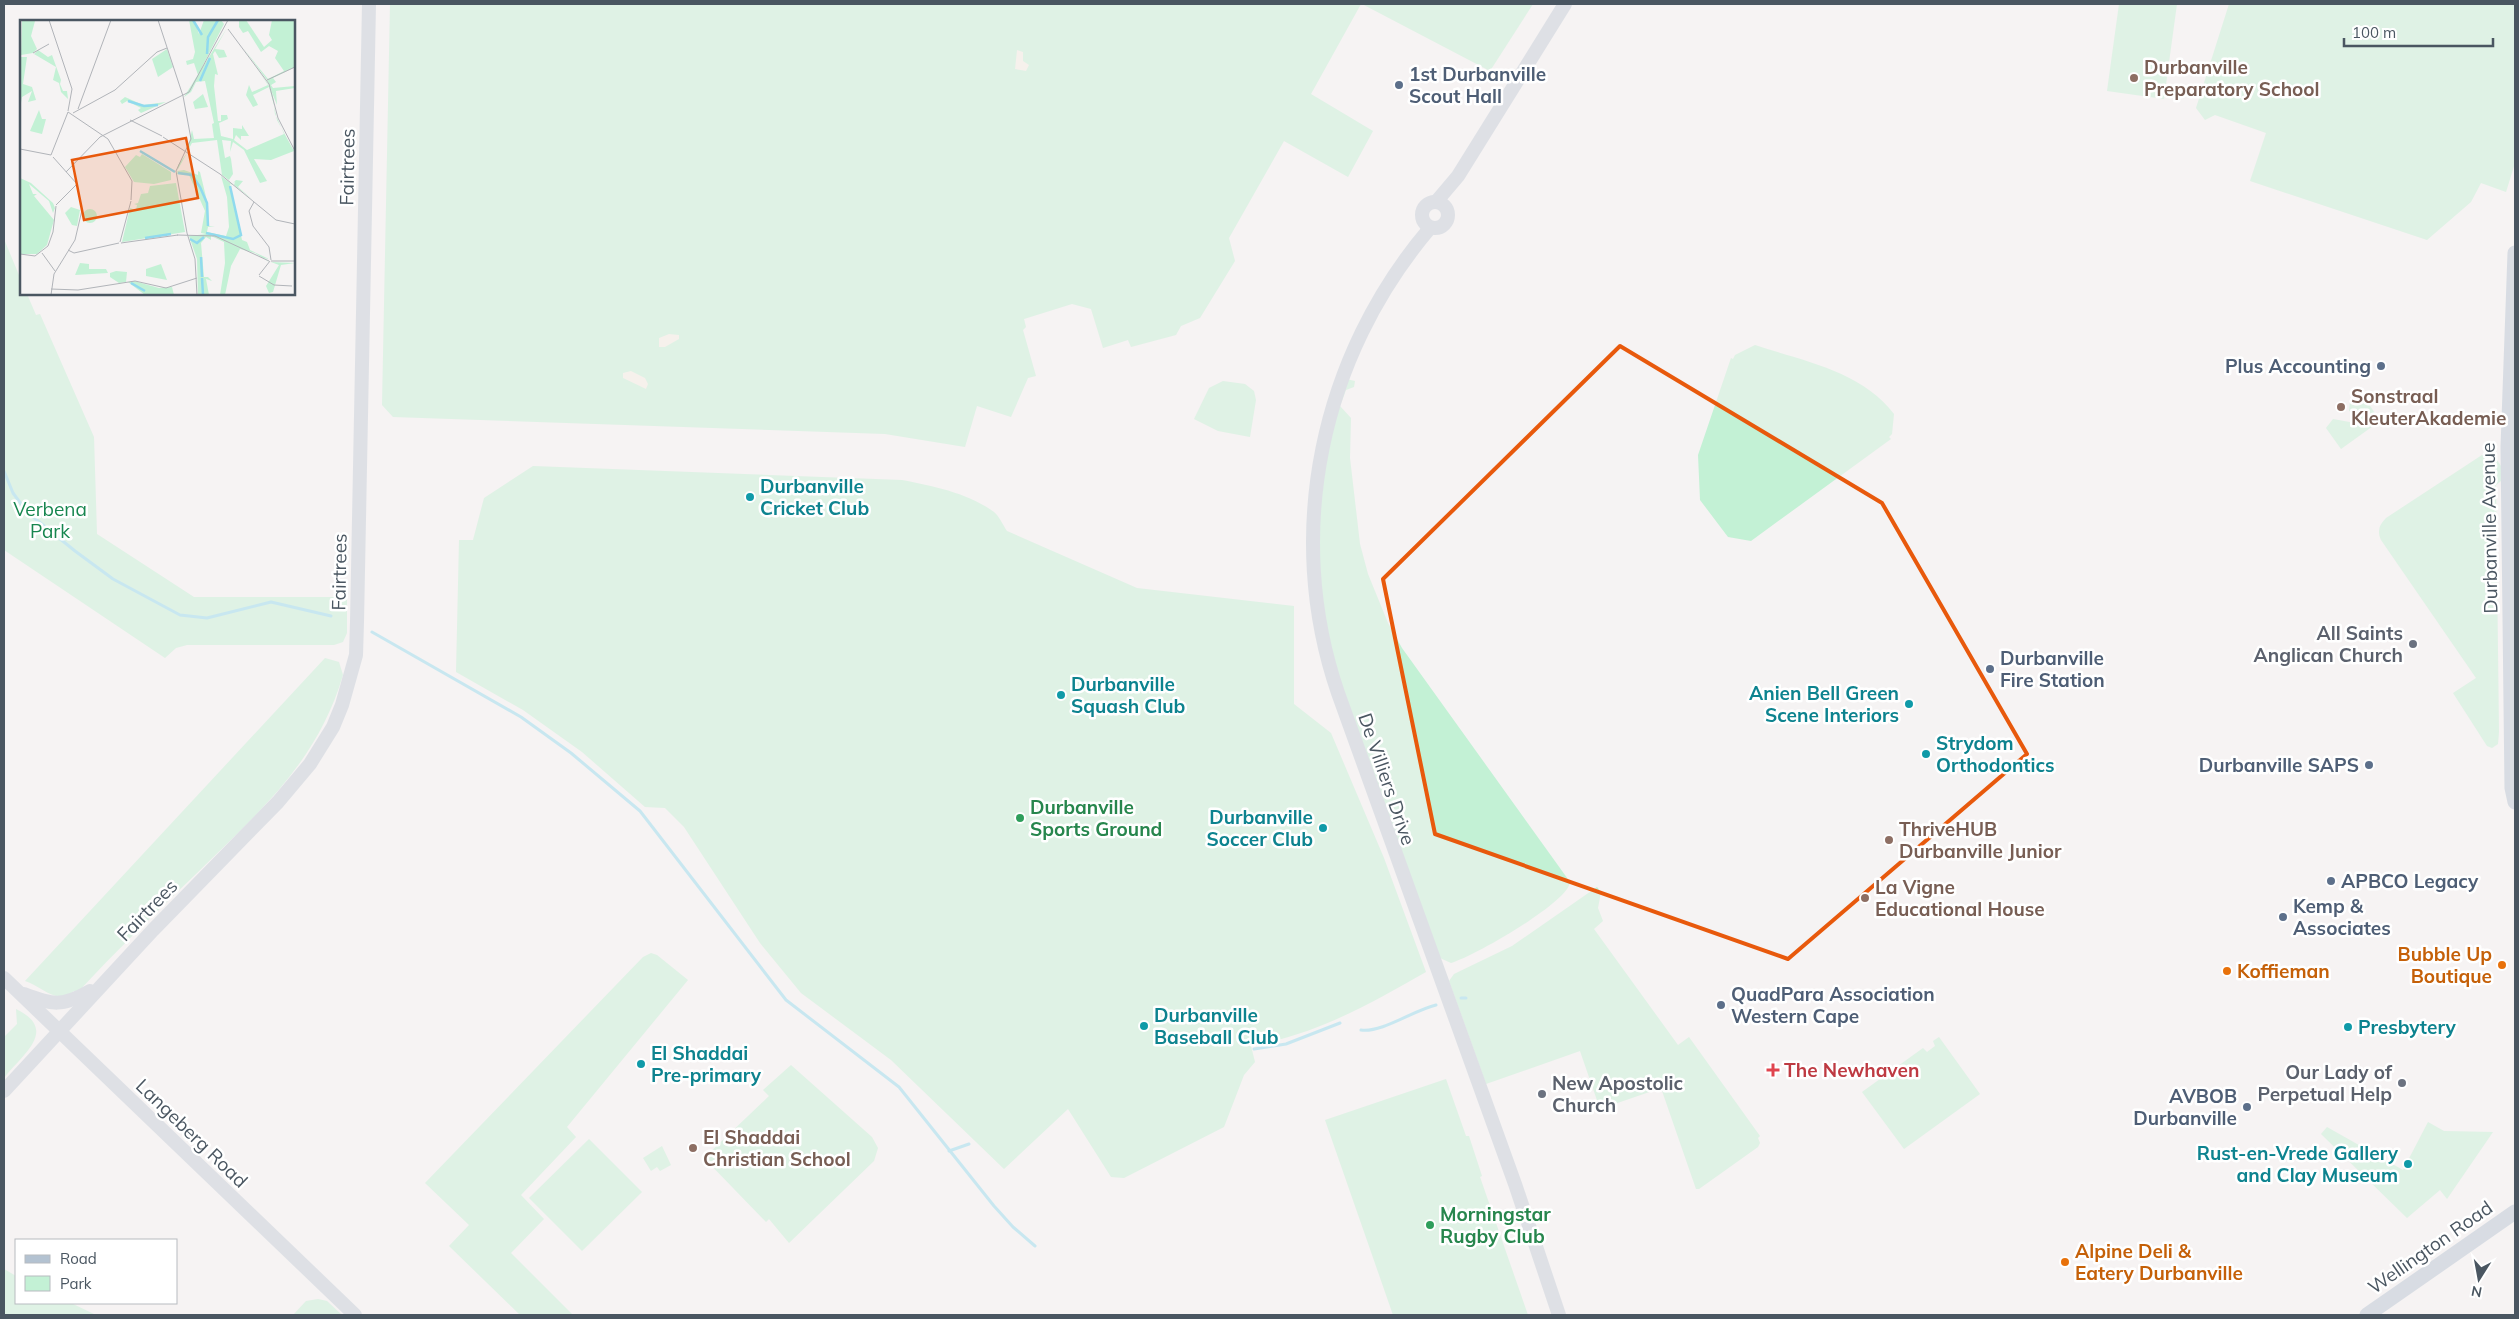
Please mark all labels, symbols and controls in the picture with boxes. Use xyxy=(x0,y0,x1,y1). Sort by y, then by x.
scale bar xyxy=(2344,15,2493,47)
inset map xyxy=(20,20,295,295)
text: 100 m xyxy=(2352,23,2396,42)
place label: Durbanville Preparatory School xyxy=(2144,55,2320,101)
place label: 1st Durbanville Scout Hall xyxy=(1409,62,1546,108)
marker: Durbanville Preparatory School xyxy=(2128,72,2140,84)
marker: 1st Durbanville Scout Hall xyxy=(1393,79,1405,91)
street label: Fairtrees xyxy=(334,128,360,206)
place label: Plus Accounting xyxy=(2225,354,2371,378)
marker: Plus Accounting xyxy=(2375,360,2387,372)
place label: Sonstraal KleuterAkademie xyxy=(2351,384,2506,430)
marker: Sonstraal KleuterAkademie xyxy=(2335,401,2347,413)
street label: Durbanville Avenue xyxy=(2476,442,2502,614)
place label: Durbanville Cricket Club xyxy=(760,474,869,520)
marker: Durbanville Cricket Club xyxy=(744,491,756,503)
park label: Verbena Park xyxy=(13,497,87,543)
street label: Fairtrees xyxy=(326,533,352,611)
place label: All Saints Anglican Church xyxy=(2253,621,2403,667)
marker: All Saints Anglican Church xyxy=(2407,638,2419,650)
place label: Durbanville Fire Station xyxy=(2000,646,2105,692)
marker: Durbanville Fire Station xyxy=(1984,663,1996,675)
place label: Durbanville Squash Club xyxy=(1071,672,1186,718)
place label: Anien Bell Green Scene Interiors xyxy=(1749,681,1899,727)
marker: Durbanville Squash Club xyxy=(1055,689,1067,701)
marker: Anien Bell Green Scene Interiors xyxy=(1903,698,1915,710)
street label: De Villiers Drive xyxy=(1353,710,1421,848)
place label: Strydom Orthodontics xyxy=(1936,731,2055,777)
marker: Strydom Orthodontics xyxy=(1920,748,1932,760)
place label: Durbanville SAPS xyxy=(2199,753,2359,777)
marker: Durbanville SAPS xyxy=(2363,759,2375,771)
place label: Durbanville Sports Ground xyxy=(1030,795,1162,841)
place label: Durbanville Soccer Club xyxy=(1207,805,1313,851)
marker: Durbanville Sports Ground xyxy=(1014,812,1026,824)
place label: ThriveHUB Durbanville Junior xyxy=(1899,817,2062,863)
marker: Durbanville Soccer Club xyxy=(1317,822,1329,834)
marker: ThriveHUB Durbanville Junior xyxy=(1883,834,1895,846)
place label: APBCO Legacy xyxy=(2341,869,2479,893)
street label: Fairtrees xyxy=(112,874,182,946)
place label: La Vigne Educational House xyxy=(1875,875,2045,921)
marker: APBCO Legacy xyxy=(2325,875,2337,887)
marker: La Vigne Educational House xyxy=(1859,892,1871,904)
place label: Kemp & Associates xyxy=(2293,894,2391,940)
marker: Kemp & Associates xyxy=(2277,911,2289,923)
place label: Bubble Up Boutique xyxy=(2398,942,2492,988)
place label: Koffieman xyxy=(2237,959,2330,983)
marker: Bubble Up Boutique xyxy=(2496,959,2508,971)
marker: Koffieman xyxy=(2221,965,2233,977)
place label: QuadPara Association Western Cape xyxy=(1731,982,1935,1028)
marker: QuadPara Association Western Cape xyxy=(1715,999,1727,1011)
place label: Durbanville Baseball Club xyxy=(1154,1003,1279,1049)
place label: Presbytery xyxy=(2358,1015,2456,1039)
marker: Durbanville Baseball Club xyxy=(1138,1020,1150,1032)
marker: Presbytery xyxy=(2342,1021,2354,1033)
place label: El Shaddai Pre-primary xyxy=(651,1041,762,1087)
marker: El Shaddai Pre-primary xyxy=(635,1058,647,1070)
place label: The Newhaven xyxy=(1784,1058,1919,1082)
place label: Our Lady of Perpetual Help xyxy=(2257,1060,2393,1106)
marker: The Newhaven xyxy=(1766,1063,1780,1077)
place label: New Apostolic Church xyxy=(1552,1071,1684,1117)
street label: Langeberg Road xyxy=(131,1074,253,1192)
marker: Our Lady of Perpetual Help xyxy=(2396,1077,2408,1089)
place label: AVBOB Durbanville xyxy=(2133,1084,2237,1130)
marker: New Apostolic Church xyxy=(1536,1088,1548,1100)
marker: AVBOB Durbanville xyxy=(2241,1101,2253,1113)
place label: El Shaddai Christian School xyxy=(703,1125,851,1171)
place label: Rust-en-Vrede Gallery and Clay Museum xyxy=(2197,1141,2399,1187)
marker: El Shaddai Christian School xyxy=(687,1142,699,1154)
marker: Rust-en-Vrede Gallery and Clay Museum xyxy=(2402,1158,2414,1170)
street label: Wellington Road xyxy=(2363,1195,2497,1299)
place label: Morningstar Rugby Club xyxy=(1440,1202,1551,1248)
marker: Morningstar Rugby Club xyxy=(1424,1219,1436,1231)
legend xyxy=(15,1239,178,1304)
place label: Alpine Deli & Eatery Durbanville xyxy=(2075,1239,2243,1285)
text: Road xyxy=(60,1249,97,1268)
north arrow xyxy=(2454,1254,2504,1304)
marker: Alpine Deli & Eatery Durbanville xyxy=(2059,1256,2071,1268)
text: Park xyxy=(60,1274,92,1293)
text: N xyxy=(2470,1282,2483,1302)

